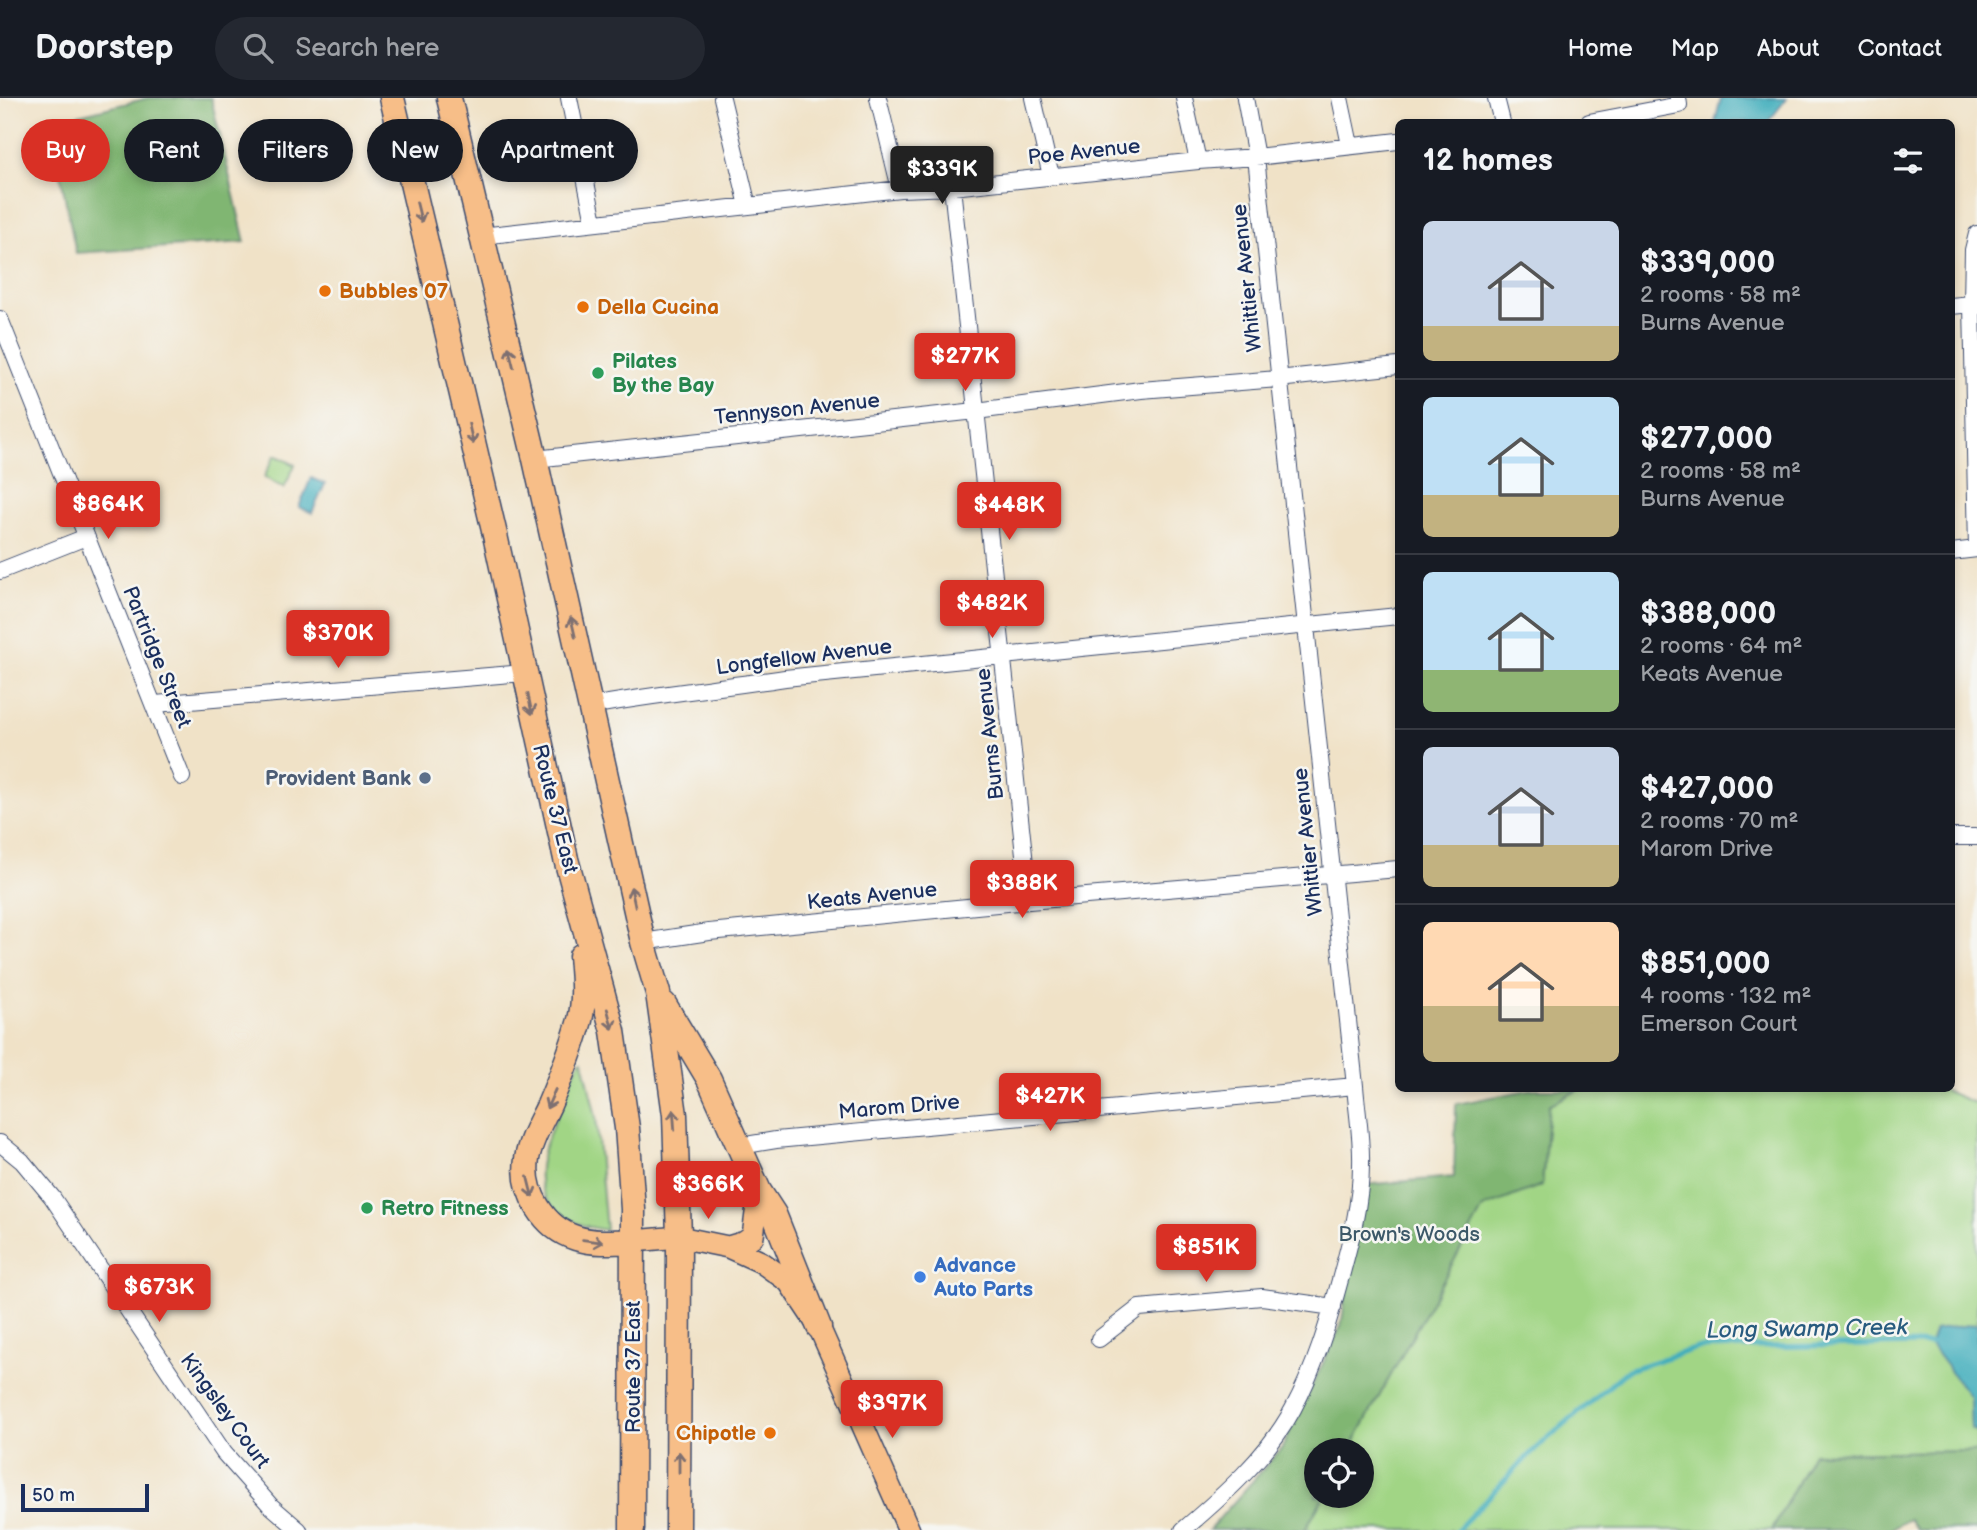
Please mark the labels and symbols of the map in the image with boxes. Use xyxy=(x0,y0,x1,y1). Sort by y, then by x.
street label: Poe Avenue xyxy=(1027,134,1141,170)
pin: $339K xyxy=(893,146,991,206)
one-way arrow xyxy=(413,200,426,223)
street label: Whittier Avenue xyxy=(1227,203,1267,353)
place label: Bubbles 07 xyxy=(339,279,449,304)
marker: Bubbles 07 xyxy=(317,283,333,299)
place label: Della Cucina xyxy=(597,295,719,320)
marker: Della Cucina xyxy=(575,299,591,315)
pin: $277K xyxy=(916,334,1014,393)
one-way arrow xyxy=(503,346,517,369)
place label: Pilates By the Bay xyxy=(612,349,715,398)
marker: Pilates By the Bay xyxy=(590,365,606,381)
street label: Tennyson Avenue xyxy=(713,388,881,430)
one-way arrow xyxy=(465,422,478,444)
pin: $864K xyxy=(59,482,157,541)
pin: $448K xyxy=(960,482,1058,542)
pin: $482K xyxy=(943,580,1041,640)
street label: Partridge Street xyxy=(117,583,197,732)
pin: $370K xyxy=(289,610,387,670)
one-way arrow xyxy=(566,616,579,639)
street label: Longfellow Avenue xyxy=(715,634,893,680)
street label: Burns Avenue xyxy=(971,667,1009,801)
one-way arrow xyxy=(524,692,538,715)
street label: Route 37 East xyxy=(527,742,583,877)
place label: Provident Bank xyxy=(265,766,411,791)
street label: Whittier Avenue xyxy=(1288,767,1328,917)
marker: Provident Bank xyxy=(417,770,433,786)
pin: $388K xyxy=(973,860,1071,920)
street label: Keats Avenue xyxy=(806,877,938,915)
one-way arrow xyxy=(625,886,639,909)
one-way arrow xyxy=(604,1007,617,1030)
pin: $427K xyxy=(1001,1074,1099,1133)
one-way arrow xyxy=(544,1088,557,1109)
street label: Marom Drive xyxy=(837,1089,961,1125)
one-way arrow xyxy=(668,1109,681,1132)
pin: $366K xyxy=(659,1162,757,1221)
one-way arrow xyxy=(524,1175,537,1198)
place label: Retro Fitness xyxy=(381,1196,509,1221)
marker: Retro Fitness xyxy=(359,1200,375,1216)
park label: Brown's Woods xyxy=(1338,1222,1480,1247)
pin: $851K xyxy=(1157,1224,1255,1284)
one-way arrow xyxy=(581,1234,604,1247)
place label: Advance Auto Parts xyxy=(933,1253,1033,1302)
pin: $673K xyxy=(110,1264,208,1324)
marker: Advance Auto Parts xyxy=(912,1269,928,1285)
street label: Route 37 East xyxy=(621,1300,646,1433)
water label: Long Swamp Creek xyxy=(1706,1313,1909,1345)
street label: Kingsley Court xyxy=(175,1349,275,1474)
pin: $397K xyxy=(843,1380,941,1440)
place label: Chipotle xyxy=(676,1421,756,1446)
marker: Chipotle xyxy=(762,1425,778,1441)
one-way arrow xyxy=(672,1451,686,1474)
scale bar xyxy=(21,1481,149,1513)

